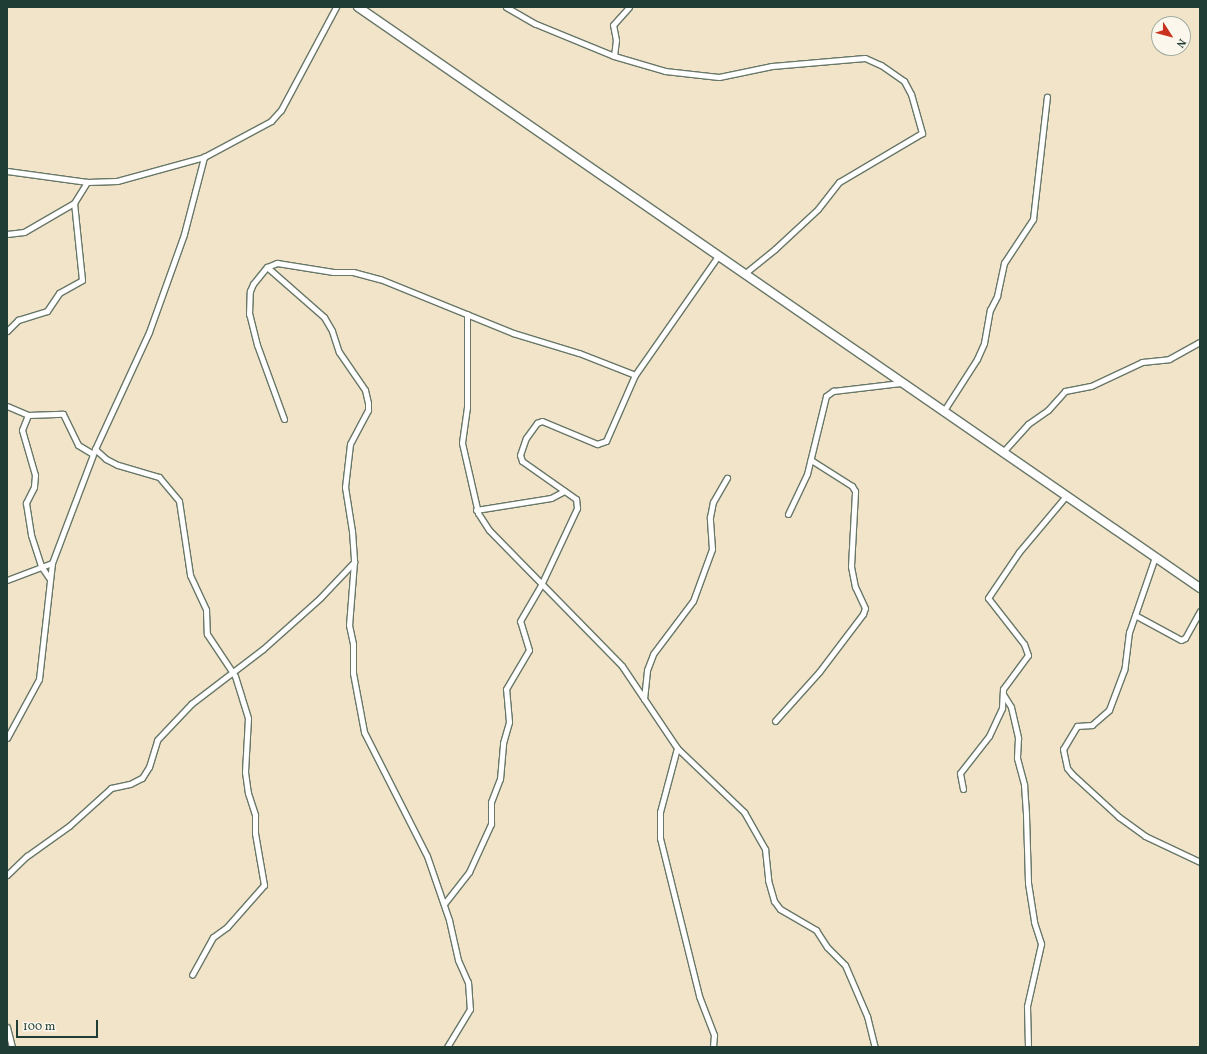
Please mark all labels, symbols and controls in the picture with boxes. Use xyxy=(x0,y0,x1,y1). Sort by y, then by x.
north arrow xyxy=(1151,16,1191,56)
text: N xyxy=(1172,35,1189,50)
scale bar xyxy=(18,1012,100,1038)
text: 100 m xyxy=(23,1019,55,1035)

